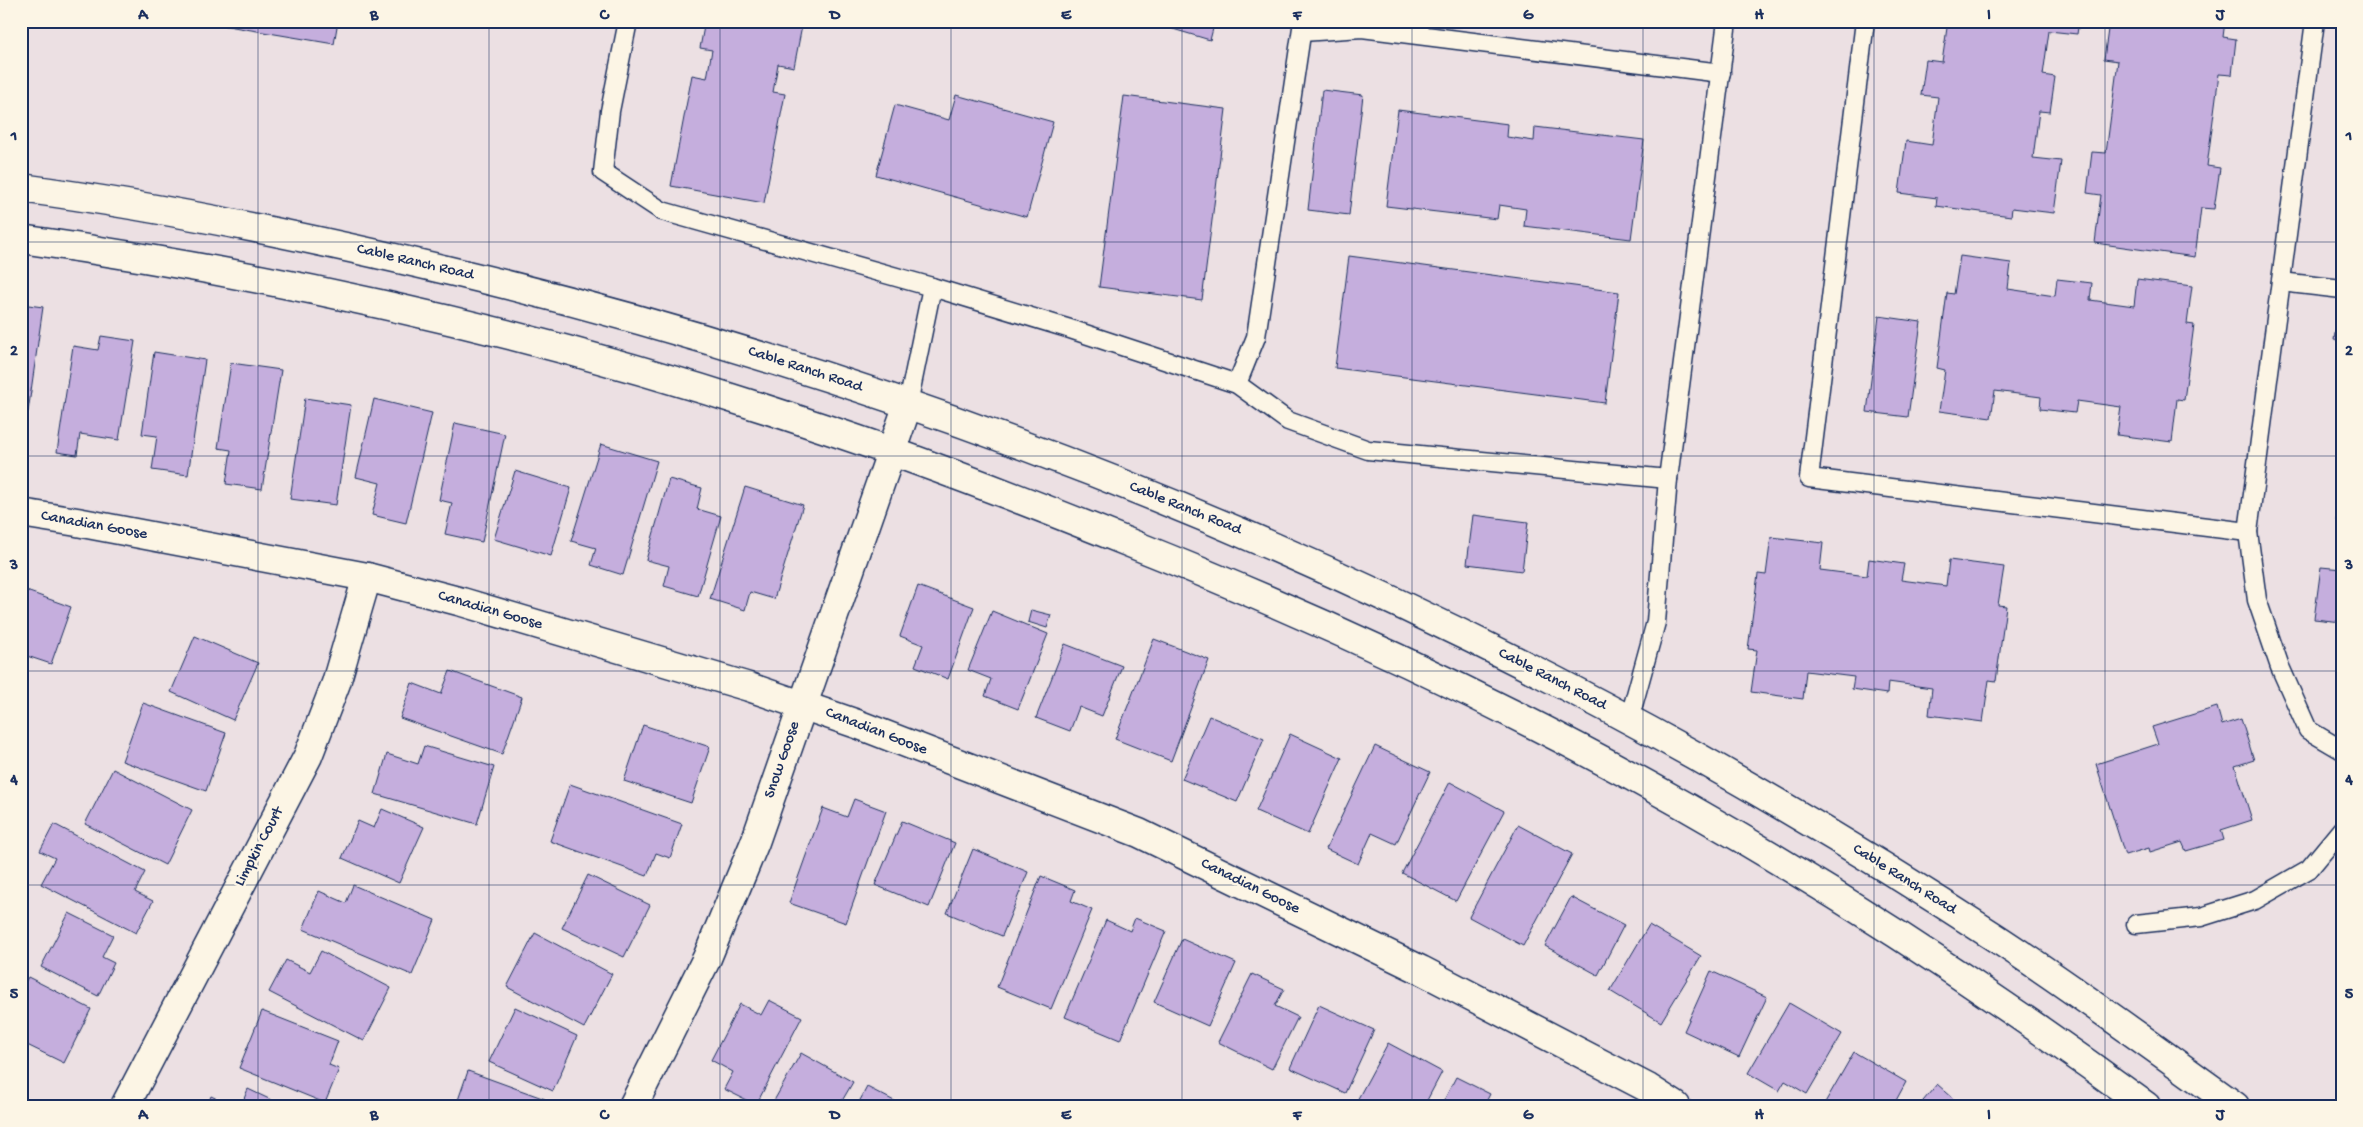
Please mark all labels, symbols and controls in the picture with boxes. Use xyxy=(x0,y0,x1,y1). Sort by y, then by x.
text: A xyxy=(137,7,149,26)
text: B xyxy=(369,7,379,26)
text: C xyxy=(599,7,610,26)
text: D xyxy=(828,7,841,26)
text: E xyxy=(1061,7,1072,26)
text: F xyxy=(1292,7,1303,26)
text: G xyxy=(1523,7,1534,26)
text: H xyxy=(1754,7,1764,26)
text: I xyxy=(1987,7,1991,26)
text: J xyxy=(2215,7,2226,26)
text: 1 xyxy=(10,128,17,147)
text: 1 xyxy=(2345,128,2352,147)
street label: Cable Ranch Road xyxy=(355,240,477,286)
text: 2 xyxy=(10,343,18,362)
street label: Cable Ranch Road xyxy=(745,343,866,398)
text: 2 xyxy=(2345,343,2353,362)
street label: Cable Ranch Road xyxy=(1126,478,1245,541)
street label: Canadian Goose xyxy=(39,507,150,545)
text: 3 xyxy=(9,557,18,576)
text: 3 xyxy=(2344,557,2353,576)
street label: Canadian Goose xyxy=(435,587,545,635)
street label: Cable Ranch Road xyxy=(1495,644,1611,716)
street label: Canadian Goose xyxy=(822,704,931,760)
street label: Snow Goose xyxy=(761,718,805,801)
text: 4 xyxy=(9,772,18,791)
text: 4 xyxy=(2344,772,2353,791)
street label: Limpkin Court xyxy=(231,803,290,890)
street label: Cable Ranch Road xyxy=(1848,840,1961,921)
street label: Canadian Goose xyxy=(1197,855,1303,920)
text: 5 xyxy=(10,986,19,1005)
text: 5 xyxy=(2345,986,2354,1005)
text: A xyxy=(137,1107,149,1126)
text: B xyxy=(369,1107,379,1126)
text: C xyxy=(599,1107,610,1126)
text: D xyxy=(828,1107,841,1126)
text: E xyxy=(1061,1107,1072,1126)
text: F xyxy=(1292,1107,1303,1126)
text: G xyxy=(1523,1107,1534,1126)
text: H xyxy=(1754,1107,1764,1126)
text: I xyxy=(1987,1107,1991,1126)
text: J xyxy=(2215,1107,2226,1126)

